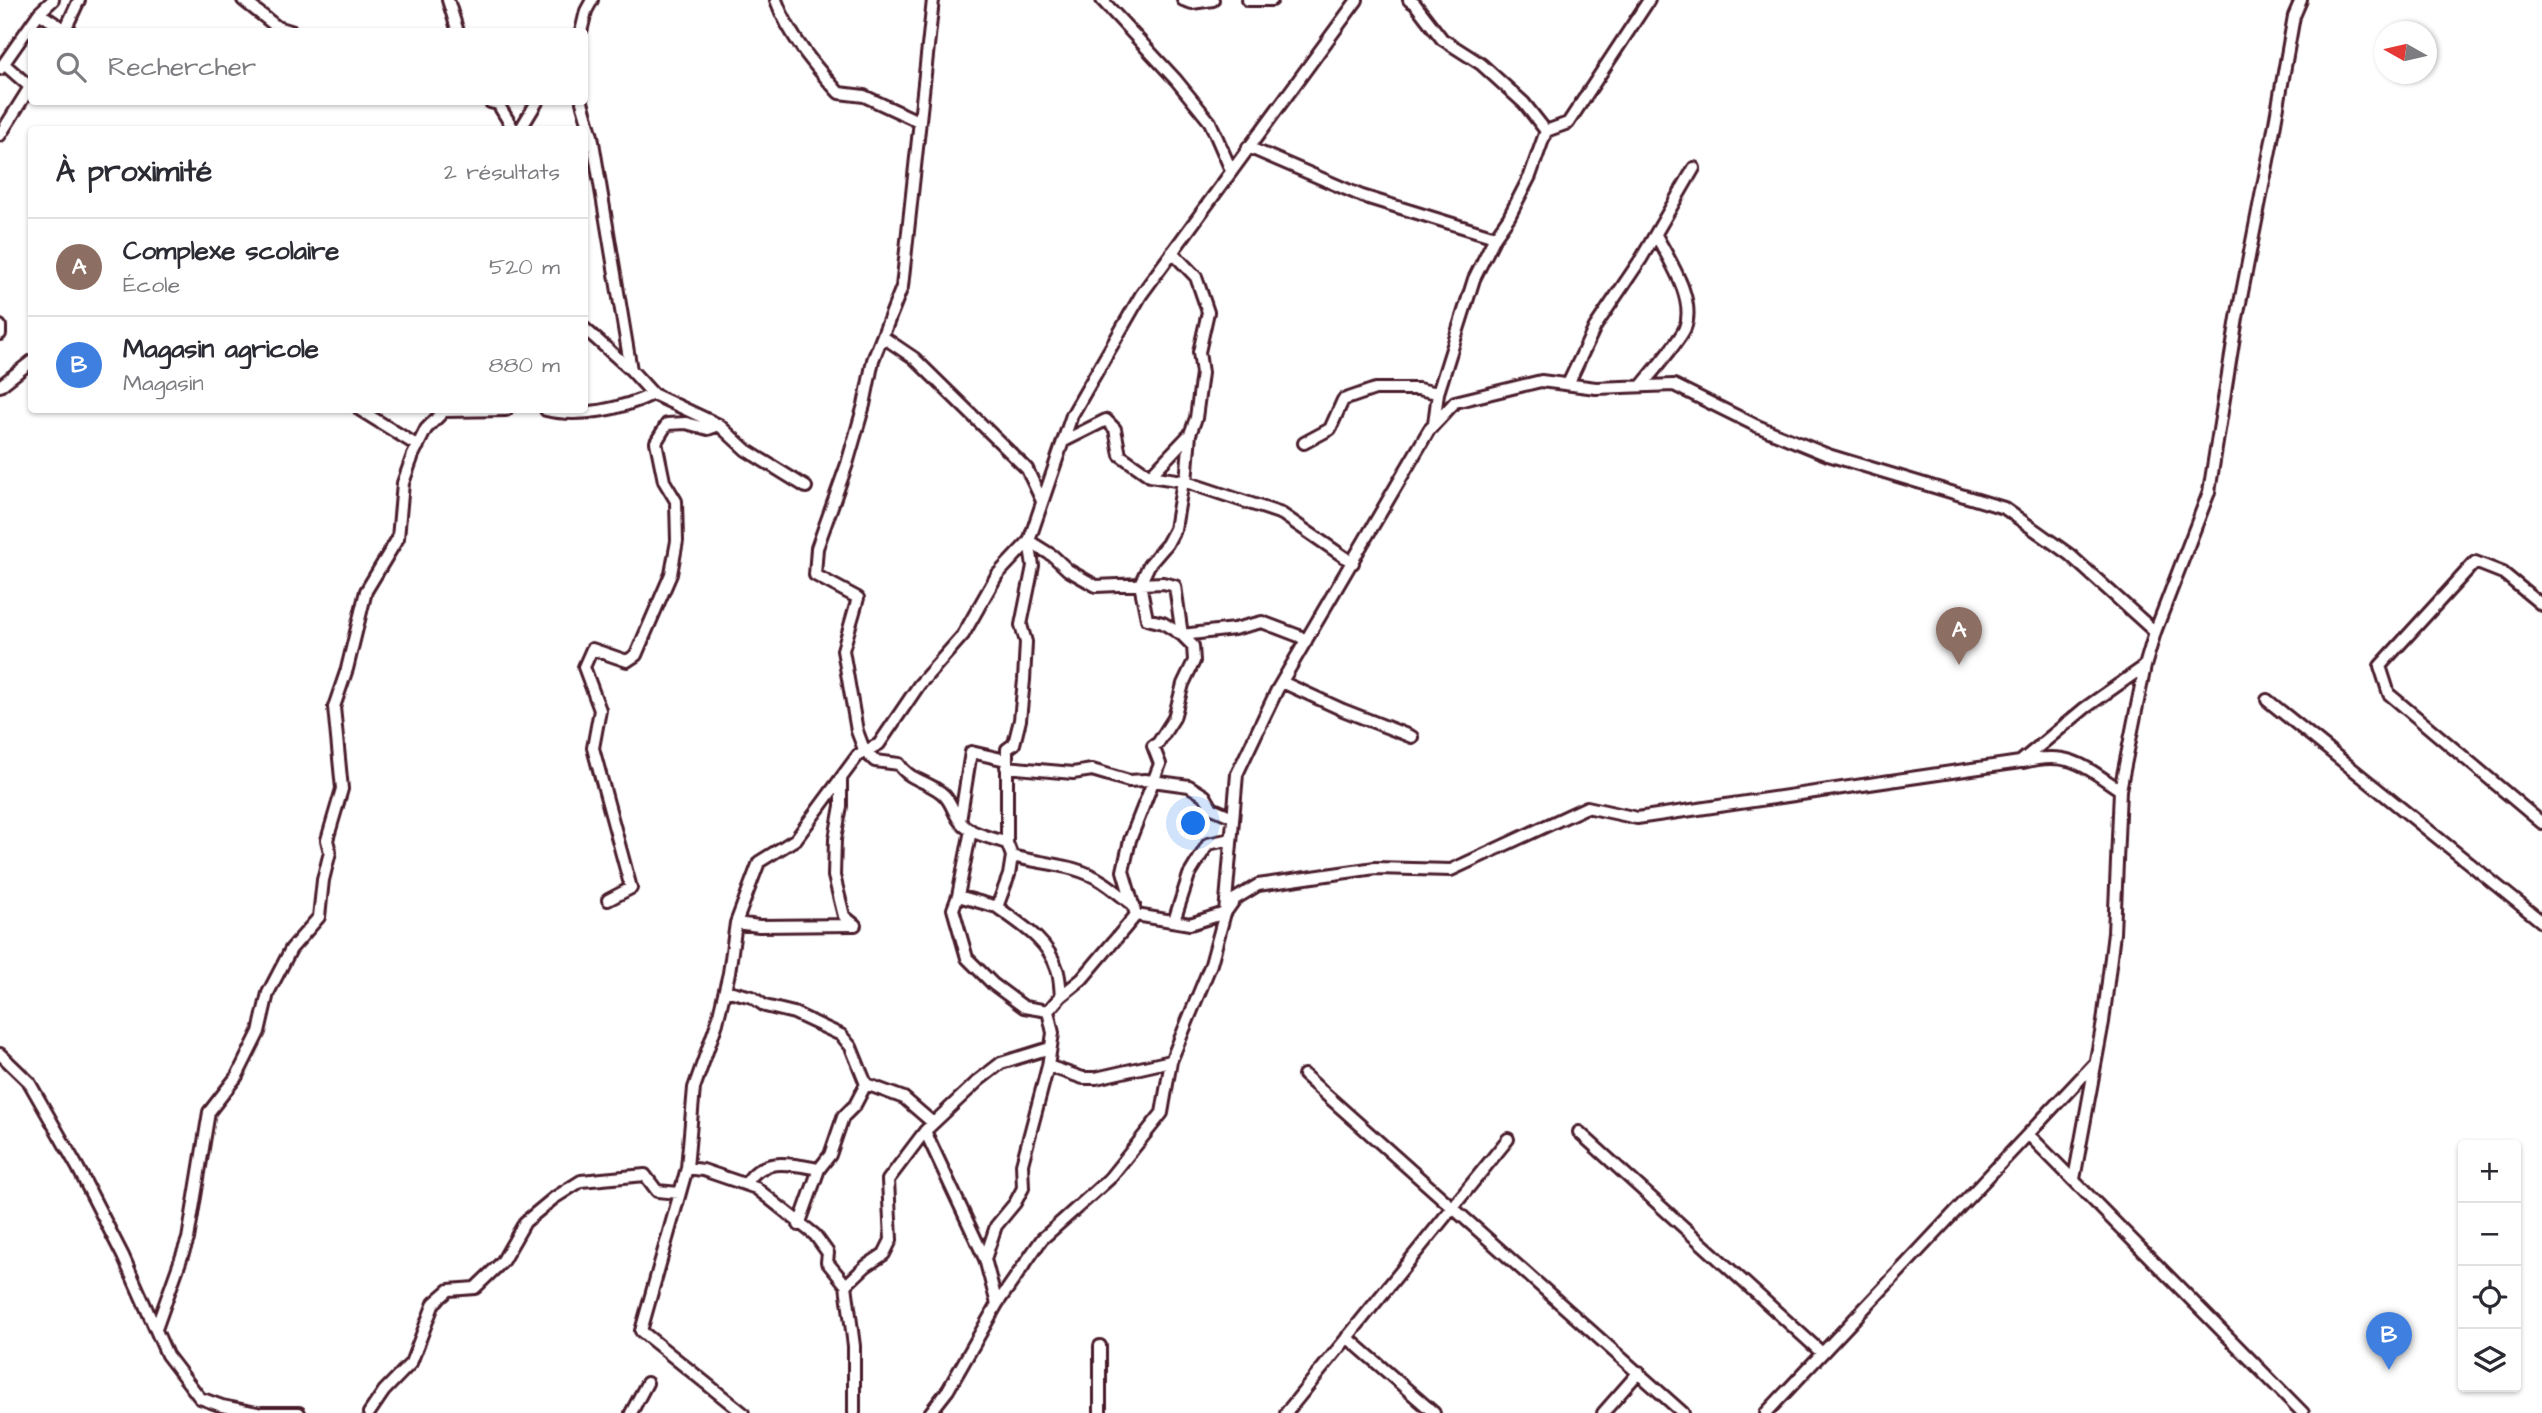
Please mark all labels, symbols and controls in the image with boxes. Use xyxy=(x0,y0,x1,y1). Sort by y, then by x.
north arrow xyxy=(2374,21,2437,84)
search box xyxy=(28,28,588,105)
icon: search xyxy=(52,48,90,86)
text: Rechercher xyxy=(108,49,256,85)
text: À proximité xyxy=(56,151,212,193)
text: 2 résultats xyxy=(444,156,560,188)
text: Complexe scolaire xyxy=(123,233,339,269)
text: A xyxy=(72,251,86,283)
text: 520 m xyxy=(489,251,560,283)
text: École xyxy=(123,269,180,301)
text: Magasin agricole xyxy=(123,331,319,367)
text: B xyxy=(71,349,87,381)
text: 880 m xyxy=(489,349,560,381)
text: Magasin xyxy=(123,367,204,399)
pin: A xyxy=(1936,607,1982,665)
your location xyxy=(1176,806,1210,840)
map controls xyxy=(2458,1140,2521,1392)
button: + xyxy=(2458,1140,2521,1203)
button: − xyxy=(2458,1203,2521,1266)
button: locate xyxy=(2458,1266,2521,1329)
pin: B xyxy=(2366,1312,2412,1370)
button: layers xyxy=(2458,1329,2521,1392)

